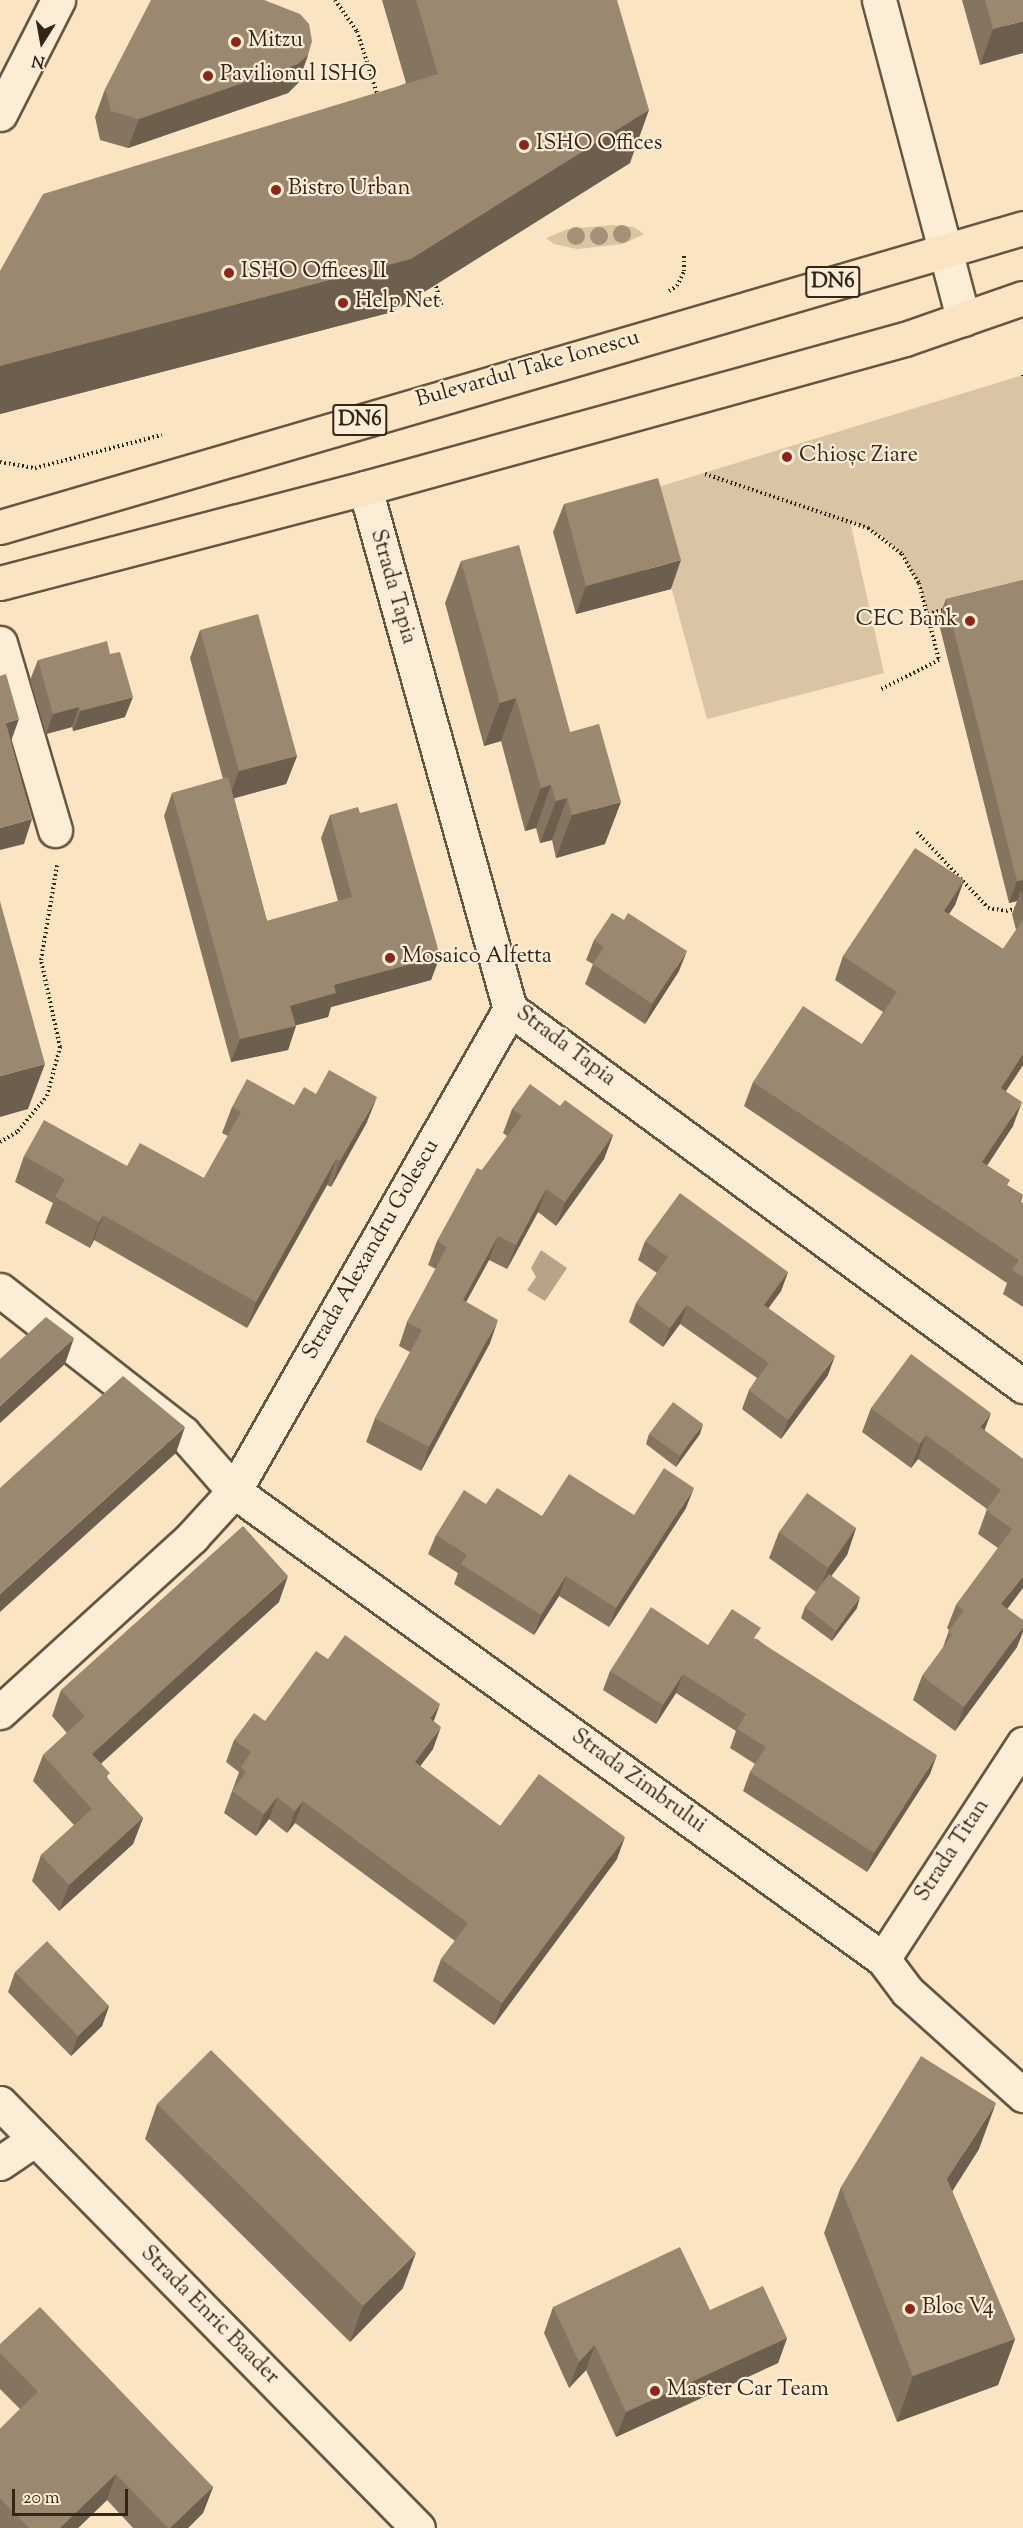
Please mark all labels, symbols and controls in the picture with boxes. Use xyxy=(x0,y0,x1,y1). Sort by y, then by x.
north arrow xyxy=(12,12,72,72)
place label: Mitzu xyxy=(248,29,303,55)
marker: Mitzu xyxy=(229,35,243,49)
text: N xyxy=(30,48,47,73)
place label: Pavilionul ISHO xyxy=(220,63,377,89)
marker: Pavilionul ISHO xyxy=(201,69,215,83)
place label: ISHO Offices xyxy=(536,132,662,158)
marker: ISHO Offices xyxy=(517,138,531,152)
place label: Bistro Urban xyxy=(288,177,410,203)
marker: Bistro Urban xyxy=(269,183,283,197)
place label: ISHO Offices II xyxy=(241,260,387,286)
road number: DN6 xyxy=(804,264,862,300)
marker: ISHO Offices II xyxy=(222,266,236,280)
place label: Help Net xyxy=(355,290,440,316)
marker: Help Net xyxy=(336,296,350,310)
street label: Bulevardul Take Ionescu xyxy=(413,325,643,415)
road number: DN6 xyxy=(332,402,388,438)
place label: Chioșc Ziare xyxy=(799,444,918,470)
marker: Chioșc Ziare xyxy=(780,450,794,464)
street label: Strada Tapia xyxy=(363,527,421,647)
place label: CEC Bank xyxy=(856,608,958,634)
marker: CEC Bank xyxy=(963,614,977,628)
place label: Mosaico Alfetta xyxy=(402,945,552,971)
marker: Mosaico Alfetta xyxy=(383,951,397,965)
street label: Strada Tapia xyxy=(510,1001,620,1093)
street label: Strada Alexandru Golescu xyxy=(298,1135,446,1365)
street label: Strada Zimbrului xyxy=(565,1724,711,1840)
street label: Strada Titan xyxy=(910,1795,996,1907)
street label: Strada Enric Baader xyxy=(134,2241,284,2391)
place label: Bloc V4 xyxy=(922,2296,994,2322)
marker: Bloc V4 xyxy=(903,2302,917,2316)
place label: Master Car Team xyxy=(667,2378,829,2404)
marker: Master Car Team xyxy=(648,2384,662,2398)
scale bar xyxy=(15,2477,130,2515)
text: 20 m xyxy=(23,2486,60,2512)

